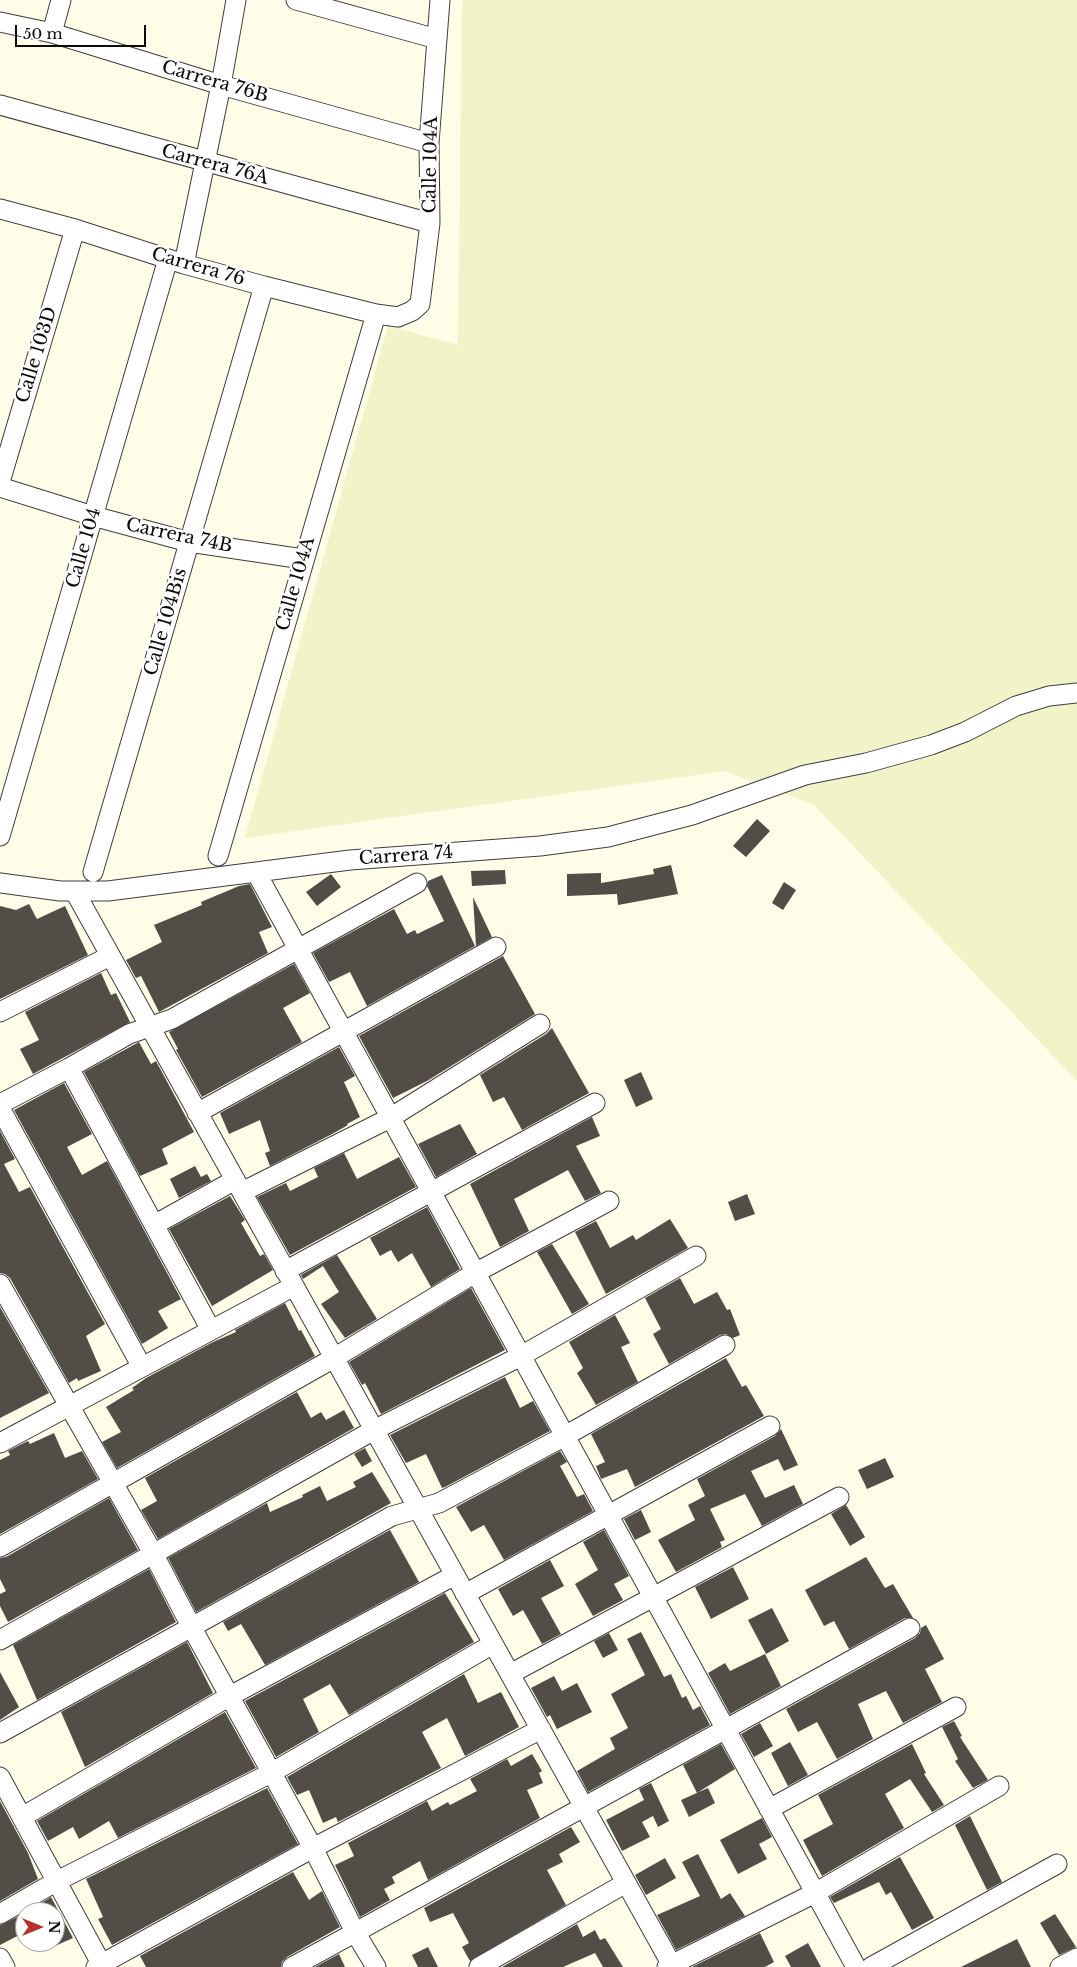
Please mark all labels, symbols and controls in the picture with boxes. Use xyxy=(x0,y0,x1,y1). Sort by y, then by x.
scale bar xyxy=(18,15,149,47)
text: 50 m xyxy=(23,24,63,43)
street label: Carrera 76B xyxy=(159,56,271,108)
street label: Calle 104A xyxy=(419,116,443,214)
street label: Carrera 76A xyxy=(159,140,271,190)
street label: Carrera 76 xyxy=(149,243,247,291)
street label: Calle 103D xyxy=(12,304,62,406)
street label: Calle 104 xyxy=(62,505,106,591)
street label: Carrera 74B xyxy=(124,514,234,558)
street label: Calle 104A xyxy=(272,534,320,634)
street label: Calle 104Bis xyxy=(140,566,192,678)
street label: Carrera 74 xyxy=(358,842,454,870)
north arrow xyxy=(15,1902,65,1952)
text: N xyxy=(45,1920,63,1934)

